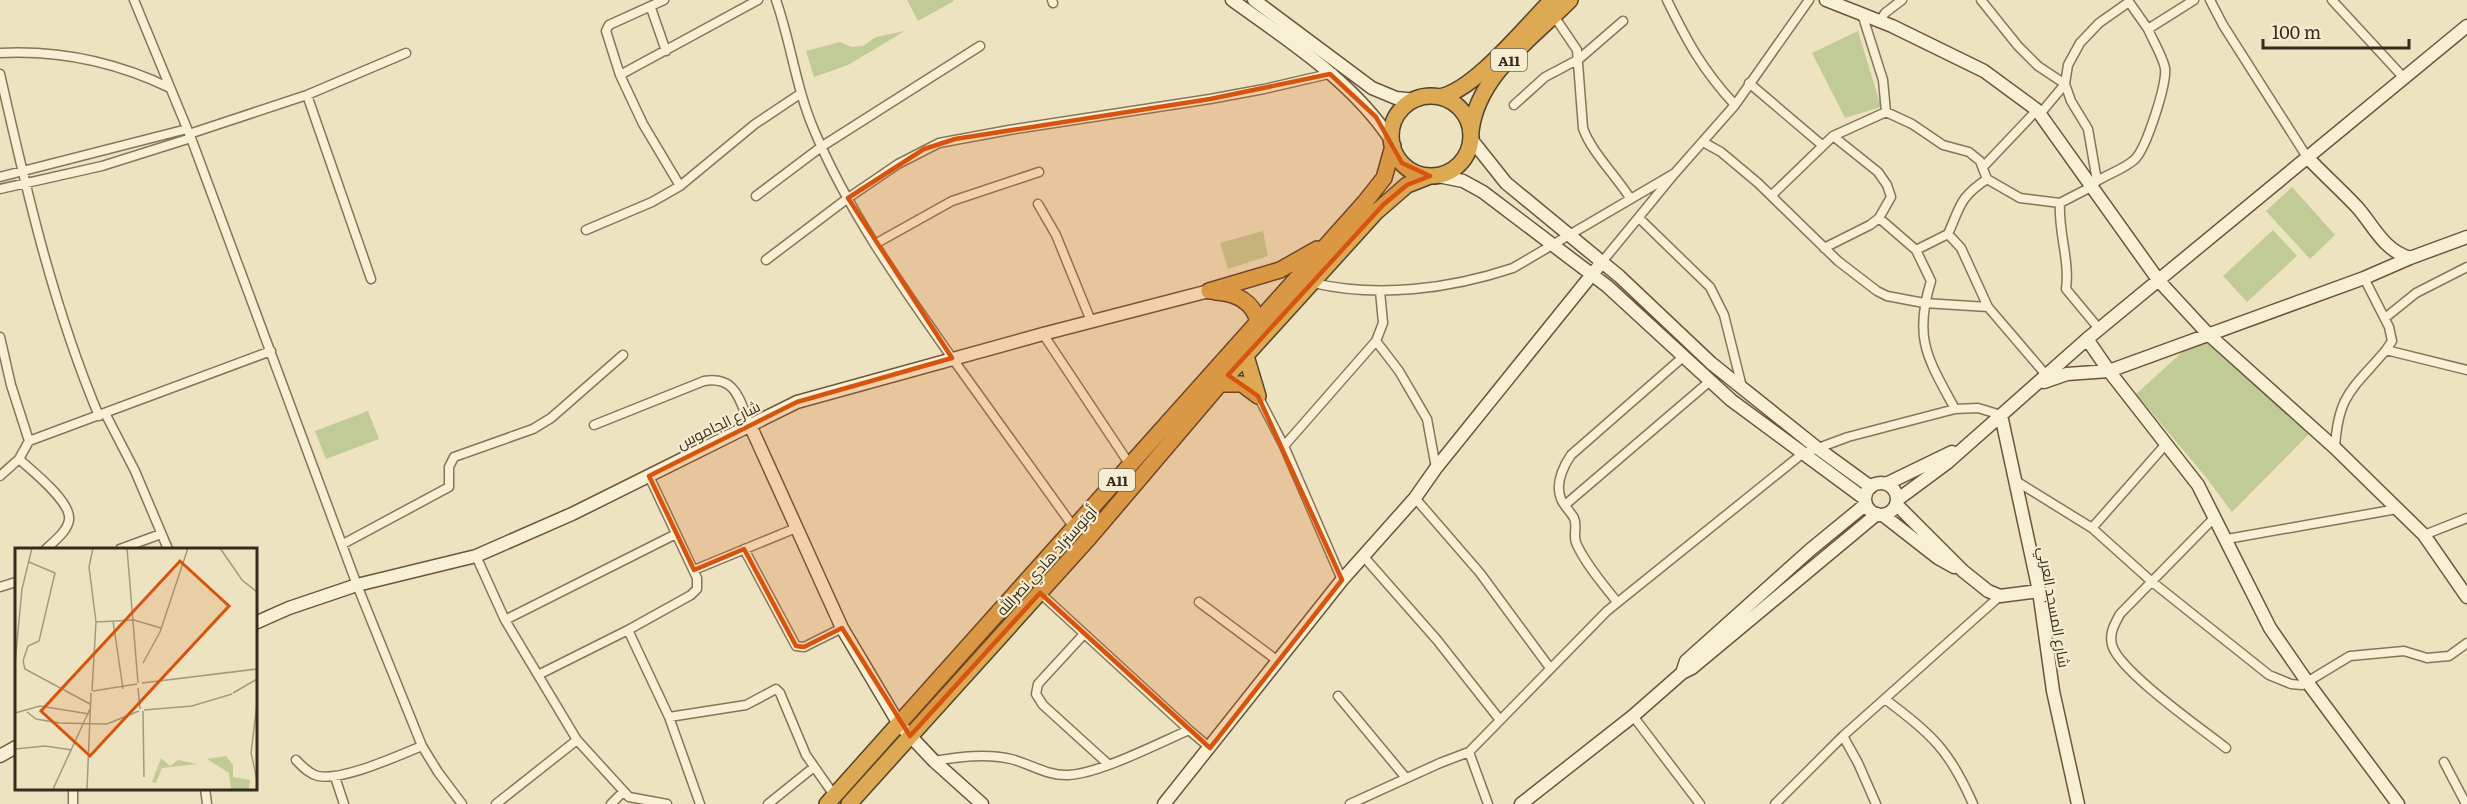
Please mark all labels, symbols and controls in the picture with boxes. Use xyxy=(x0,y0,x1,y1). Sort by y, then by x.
scale bar xyxy=(2263,12,2408,50)
text: 100 m xyxy=(2272,18,2321,45)
road number: A11 xyxy=(1491,49,1527,71)
street label: شارع الجاموس xyxy=(672,394,764,455)
road number: A11 xyxy=(1099,469,1135,491)
street label: أوتوستراد هادي نصرالله xyxy=(990,500,1103,621)
street label: شارع المسجد العربي xyxy=(2031,545,2077,670)
inset map xyxy=(15,548,256,789)

